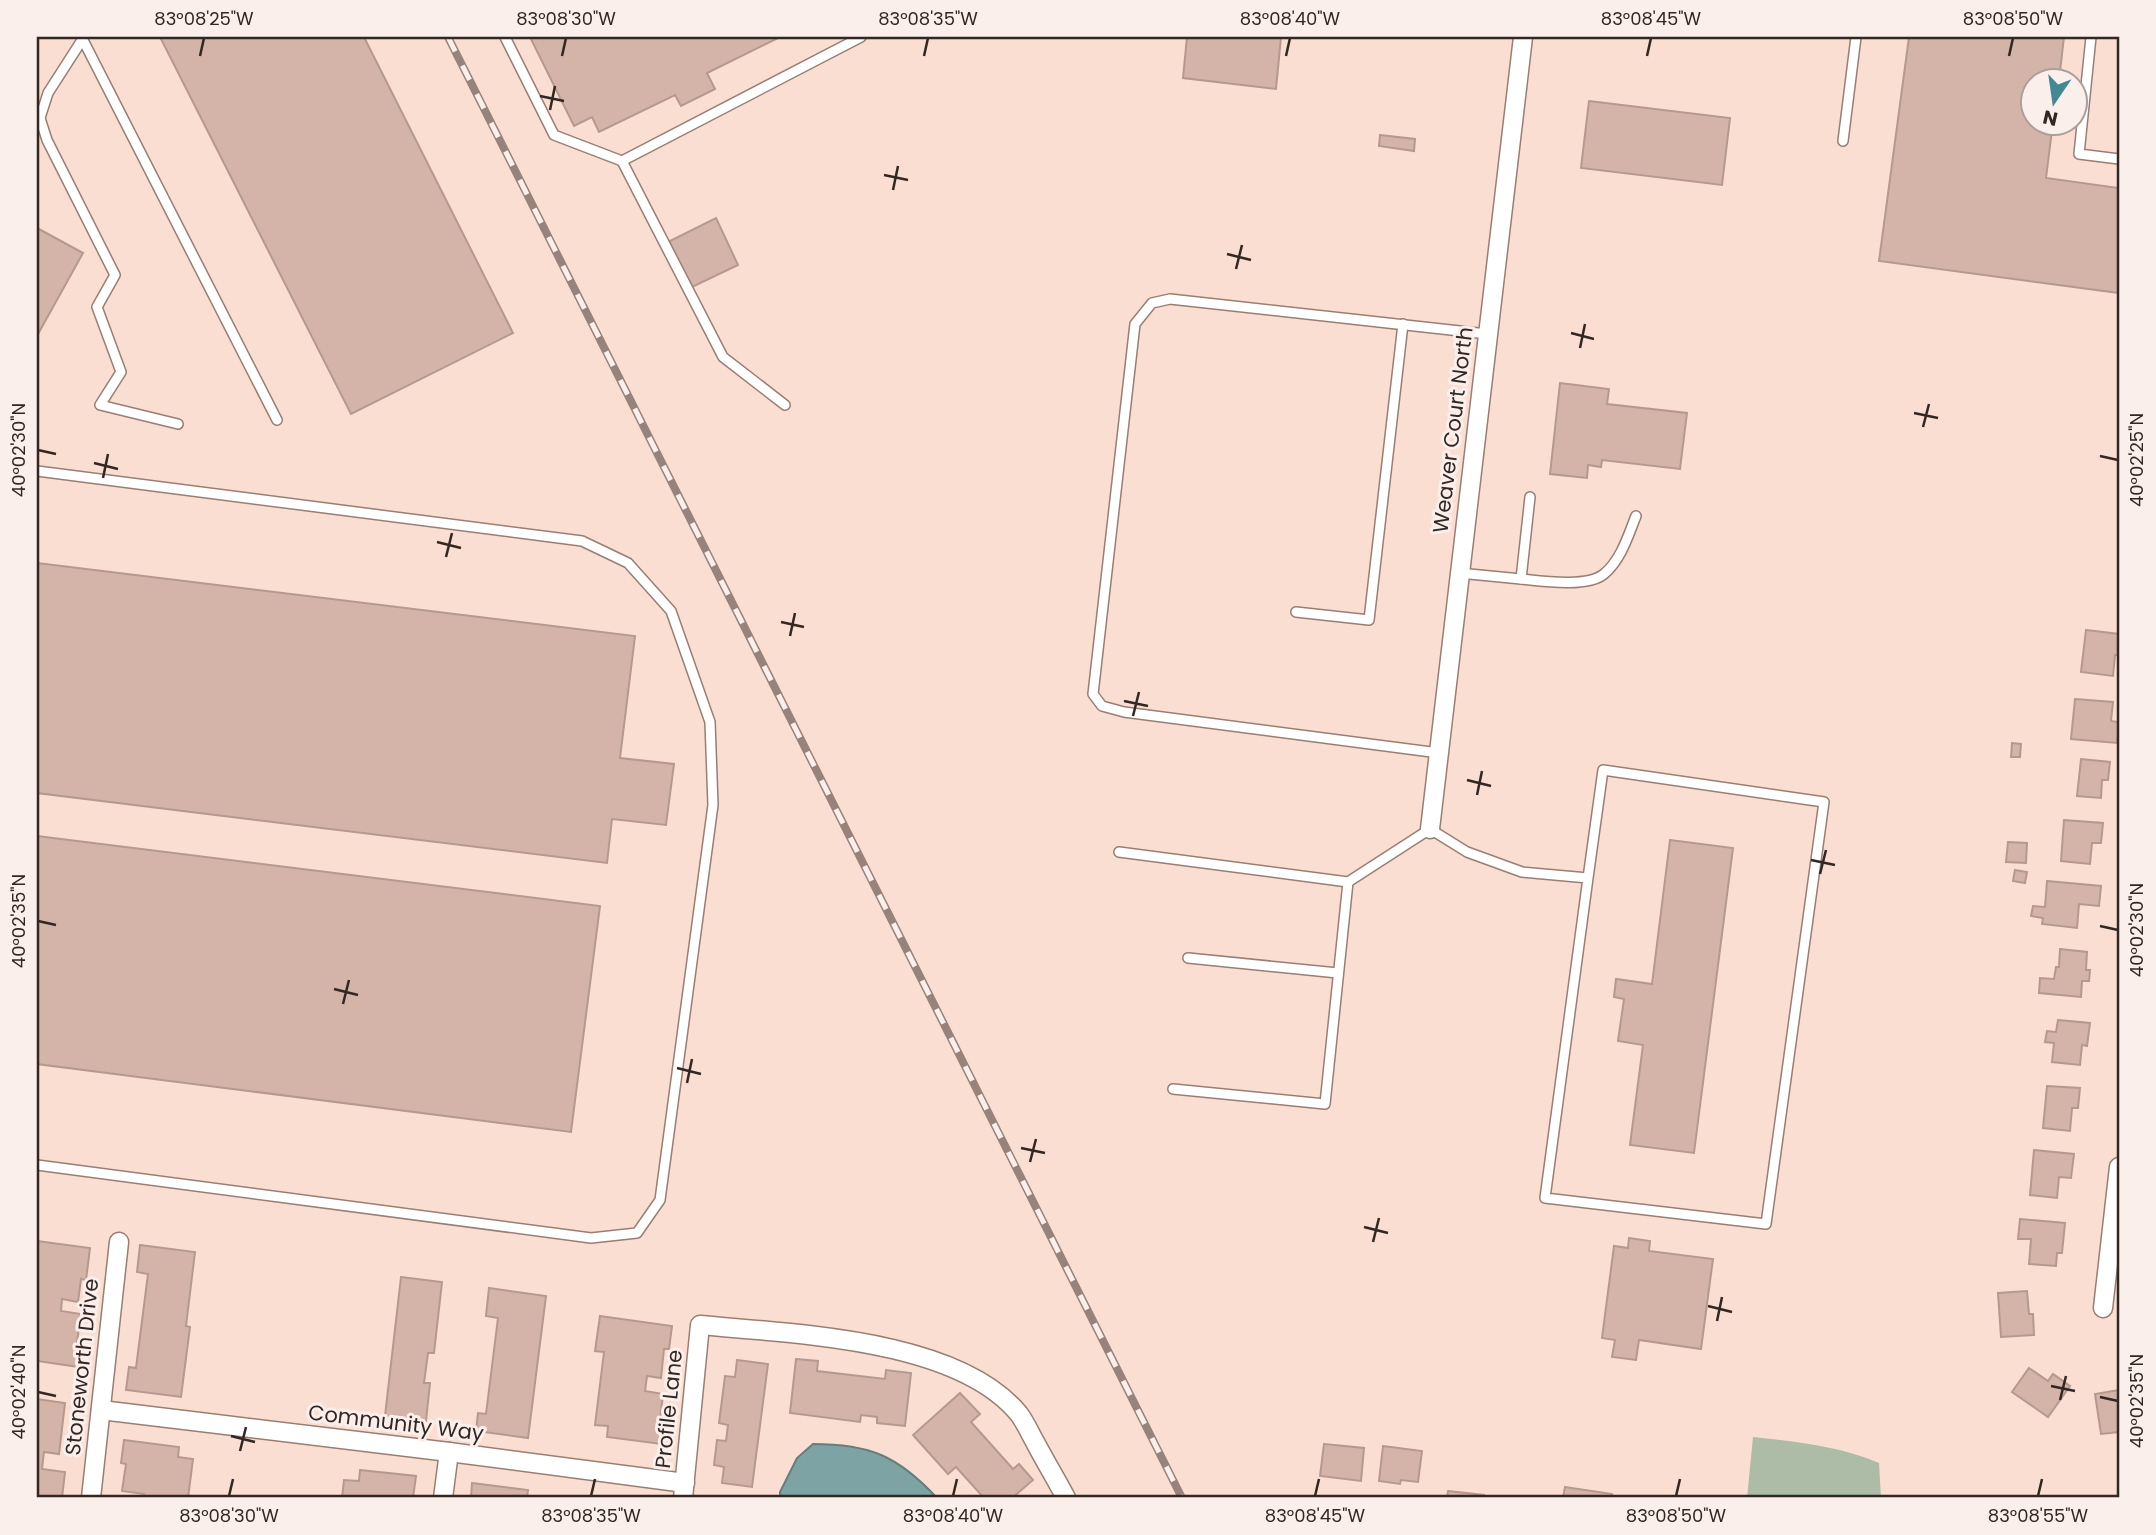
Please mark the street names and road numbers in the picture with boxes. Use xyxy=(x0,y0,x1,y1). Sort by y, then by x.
street label: Weaver Court North xyxy=(1425,325,1480,535)
street label: Stoneworth Drive xyxy=(58,1277,105,1457)
street label: Profile Lane xyxy=(648,1348,689,1470)
street label: Community Way xyxy=(307,1397,486,1448)

